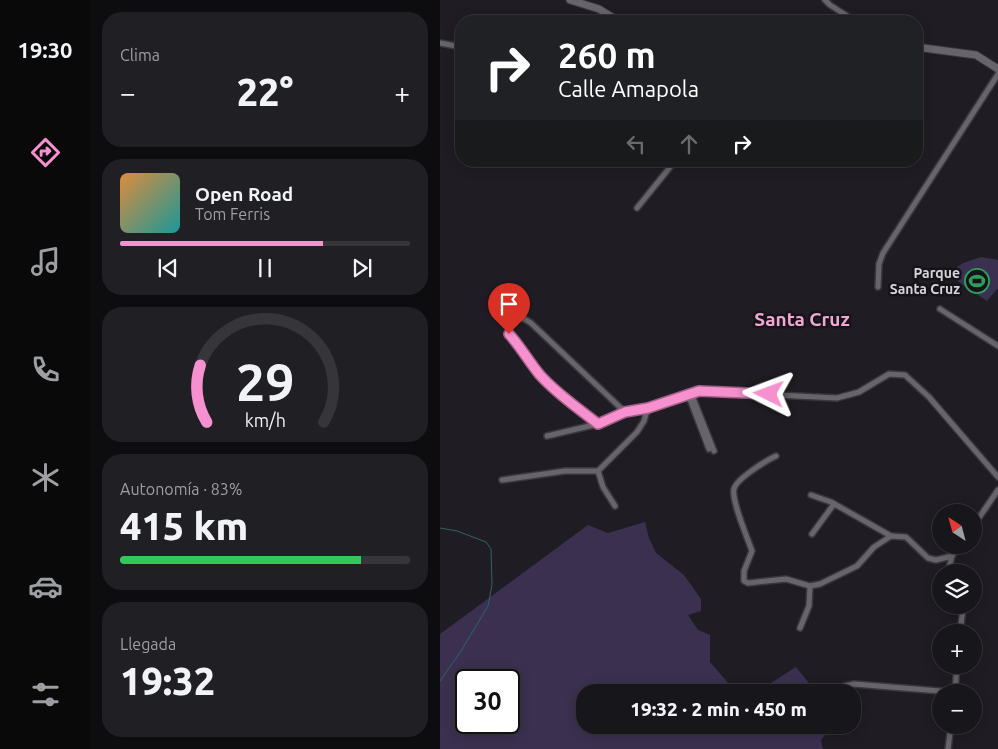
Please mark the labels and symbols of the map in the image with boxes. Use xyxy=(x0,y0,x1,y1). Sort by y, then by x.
place label: Parque Santa Cruz xyxy=(890,265,960,297)
sports icon: Parque Santa Cruz xyxy=(964,268,990,294)
pin xyxy=(488,283,530,334)
district label: Santa Cruz xyxy=(754,308,850,330)
position arrow xyxy=(742,367,794,419)
north arrow xyxy=(932,504,982,554)
speed limit sign: 30 xyxy=(455,669,520,734)

